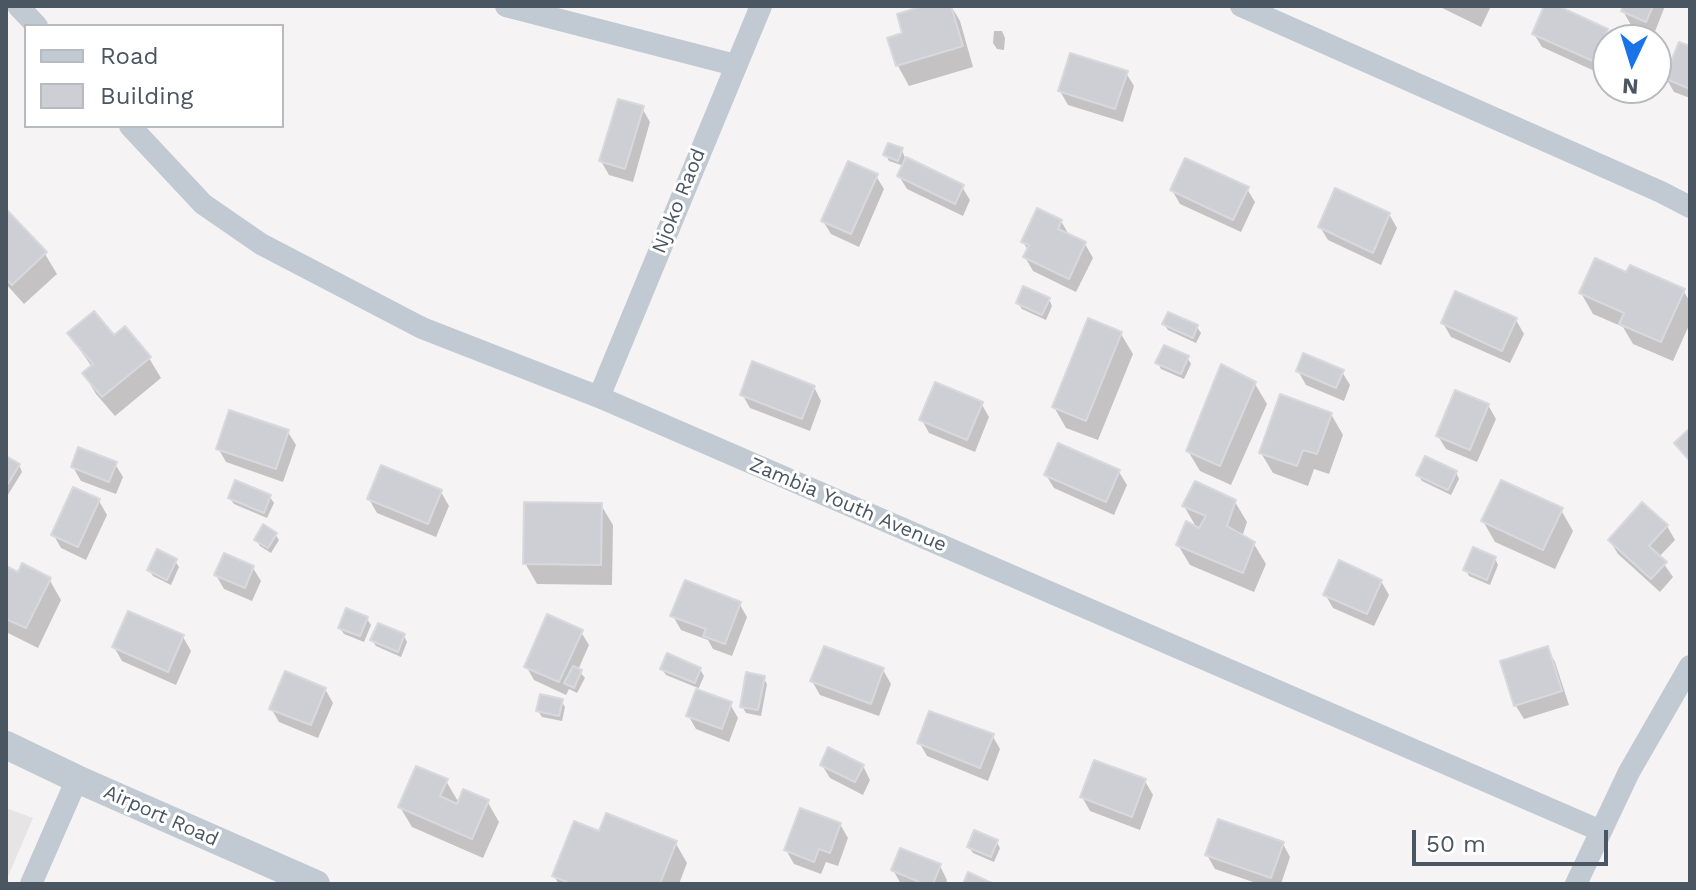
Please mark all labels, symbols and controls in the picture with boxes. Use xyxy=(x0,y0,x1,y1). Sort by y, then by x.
legend xyxy=(24,24,284,128)
north arrow xyxy=(1592,24,1672,104)
text: Road xyxy=(100,42,159,70)
text: N xyxy=(1621,73,1639,99)
text: Building xyxy=(100,82,193,110)
street label: Njoko Raod xyxy=(647,145,711,257)
street label: Zambia Youth Avenue xyxy=(746,453,950,557)
street label: Airport Road xyxy=(100,780,222,852)
scale bar xyxy=(1416,814,1612,864)
text: 50 m xyxy=(1426,830,1486,858)

